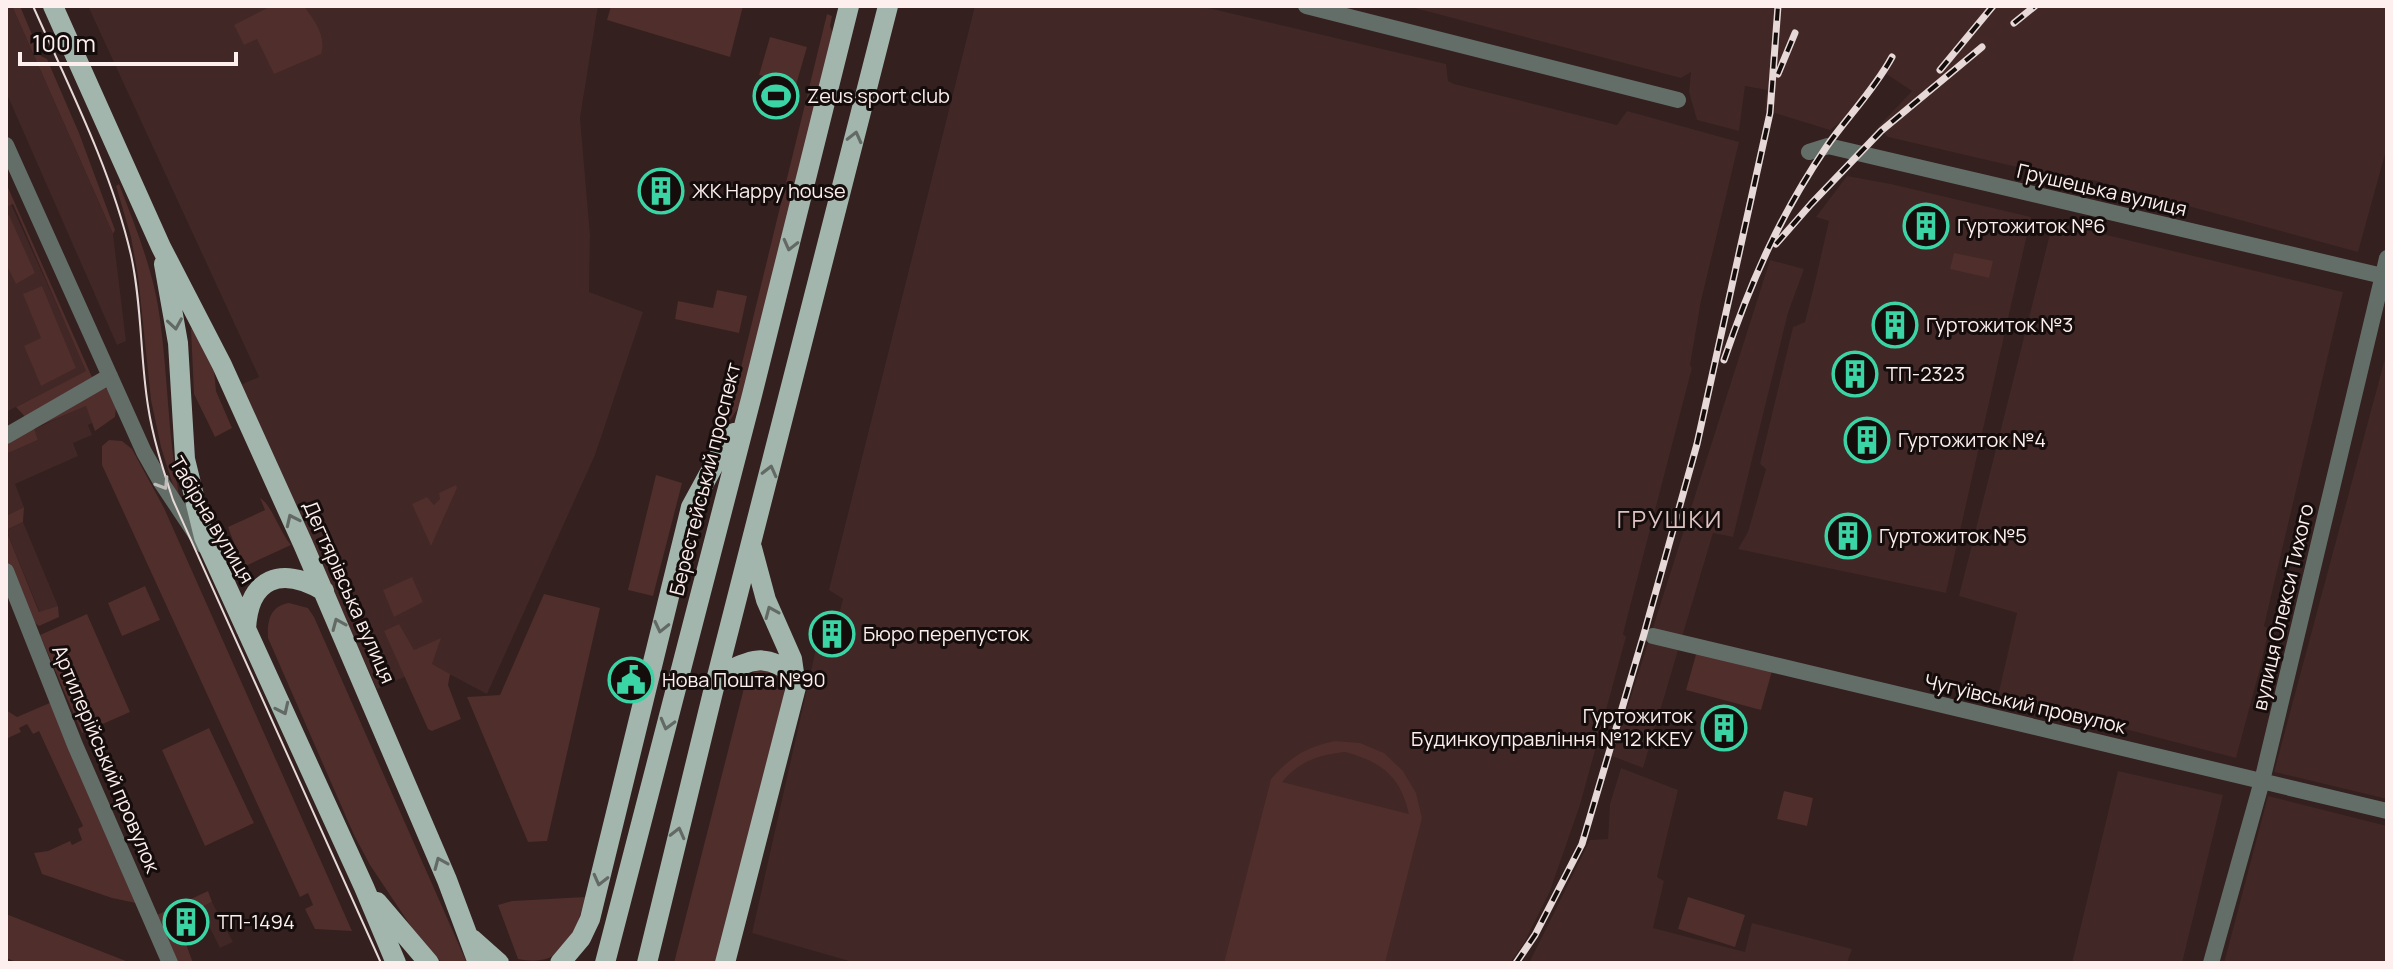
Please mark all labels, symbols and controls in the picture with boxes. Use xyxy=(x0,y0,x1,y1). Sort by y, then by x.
scale bar xyxy=(20,16,236,66)
text: 100 m xyxy=(32,26,96,59)
sports icon: Zeus sport club xyxy=(752,72,800,120)
place label: Zeus sport club xyxy=(807,82,950,109)
one-way arrow xyxy=(846,131,863,145)
street label: Грушецька вулиця xyxy=(2014,157,2190,222)
building icon: ЖК Happy house xyxy=(637,167,685,215)
place label: ЖК Happy house xyxy=(692,177,846,204)
building icon: Гуртожиток №6 xyxy=(1902,202,1950,250)
place label: Гуртожиток №6 xyxy=(1957,212,2106,239)
one-way arrow xyxy=(782,237,799,251)
building icon: Гуртожиток №3 xyxy=(1871,301,1919,349)
place label: Гуртожиток №3 xyxy=(1926,311,2073,338)
one-way arrow xyxy=(166,317,183,331)
building icon: ТП-2323 xyxy=(1831,350,1879,398)
street label: Берестейський проспект xyxy=(663,360,747,598)
place label: ТП-2323 xyxy=(1886,360,1965,387)
building icon: Гуртожиток №4 xyxy=(1843,416,1891,464)
place label: Гуртожиток №4 xyxy=(1898,426,2046,453)
street label: Табірна вулиця xyxy=(164,451,261,588)
one-way arrow xyxy=(761,464,778,478)
one-way arrow xyxy=(153,475,168,490)
street label: Дегтярівська вулиця xyxy=(297,496,402,688)
street label: вулиця Олекси Тихого xyxy=(2246,501,2319,713)
district label: ГРУШКИ xyxy=(1617,502,1723,535)
building icon: Гуртожиток №5 xyxy=(1824,512,1872,560)
one-way arrow xyxy=(286,514,302,528)
place label: Гуртожиток №5 xyxy=(1879,522,2027,549)
one-way arrow xyxy=(764,605,780,620)
building icon: Бюро перепусток xyxy=(808,610,856,658)
one-way arrow xyxy=(331,618,347,632)
one-way arrow xyxy=(653,620,670,633)
place label: Бюро перепусток xyxy=(863,620,1030,647)
street label: Артилерійський провулок xyxy=(46,641,167,878)
public building icon: Нова Пошта №90 xyxy=(607,656,655,704)
place label: Нова Пошта №90 xyxy=(662,666,826,693)
street label: Чугуївський провулок xyxy=(1922,667,2130,740)
one-way arrow xyxy=(273,701,289,715)
place label: Гуртожиток Будинкоуправління №12 ККЕУ xyxy=(1411,702,1694,752)
building icon: Гуртожиток Будинкоуправління №12 ККЕУ xyxy=(1700,704,1748,752)
one-way arrow xyxy=(659,717,676,731)
one-way arrow xyxy=(669,826,686,840)
one-way arrow xyxy=(434,857,450,871)
one-way arrow xyxy=(592,872,609,886)
building icon: ТП-1494 xyxy=(162,898,210,946)
place label: ТП-1494 xyxy=(217,908,295,935)

